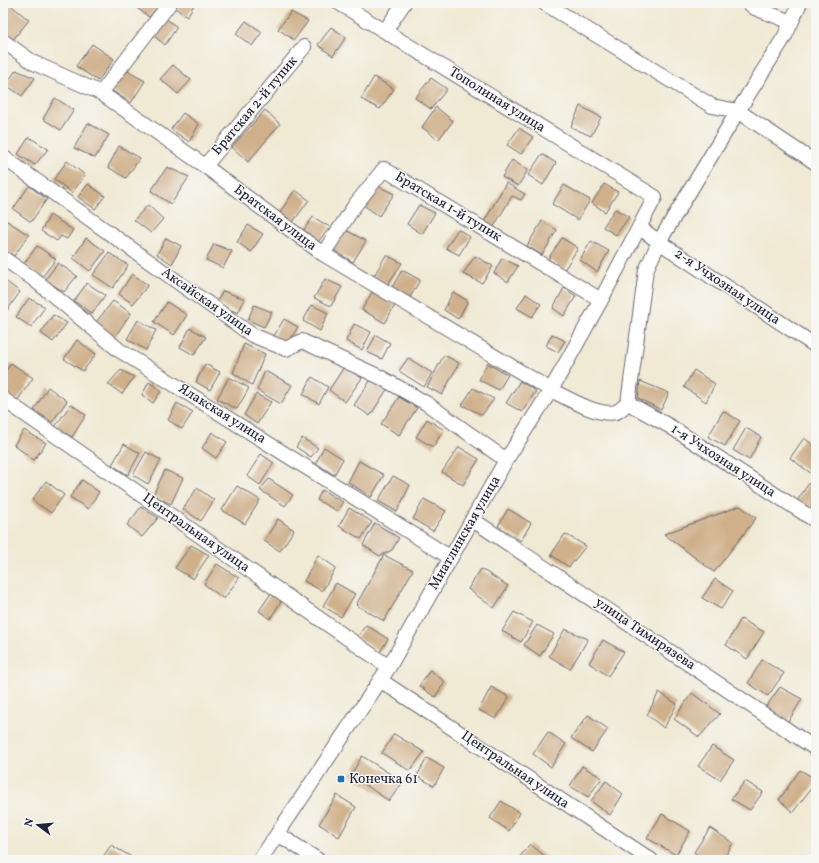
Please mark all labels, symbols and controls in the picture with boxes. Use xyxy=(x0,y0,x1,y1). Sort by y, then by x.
street label: Братская 2-й тупик xyxy=(208,52,302,160)
street label: Тополиная улица xyxy=(445,63,549,137)
street label: Братская 1-й тупик xyxy=(391,168,505,247)
street label: Братская улица xyxy=(230,181,320,255)
street label: 2-я Учхозная улица xyxy=(670,244,784,330)
street label: Аксайская улица xyxy=(157,263,257,341)
street label: Ялакская улица xyxy=(174,379,270,449)
street label: 1-я Учхозная улица xyxy=(667,420,779,502)
street label: Миатлинская улица xyxy=(425,472,505,594)
street label: Центральная улица xyxy=(139,489,253,577)
street label: улица Тимирязева xyxy=(591,593,699,675)
street label: Центральная улица xyxy=(457,727,573,813)
place label: Конечка 61 xyxy=(349,770,418,789)
marker: Конечка 61 xyxy=(336,774,346,784)
north arrow xyxy=(18,805,58,845)
text: N xyxy=(22,817,38,829)

